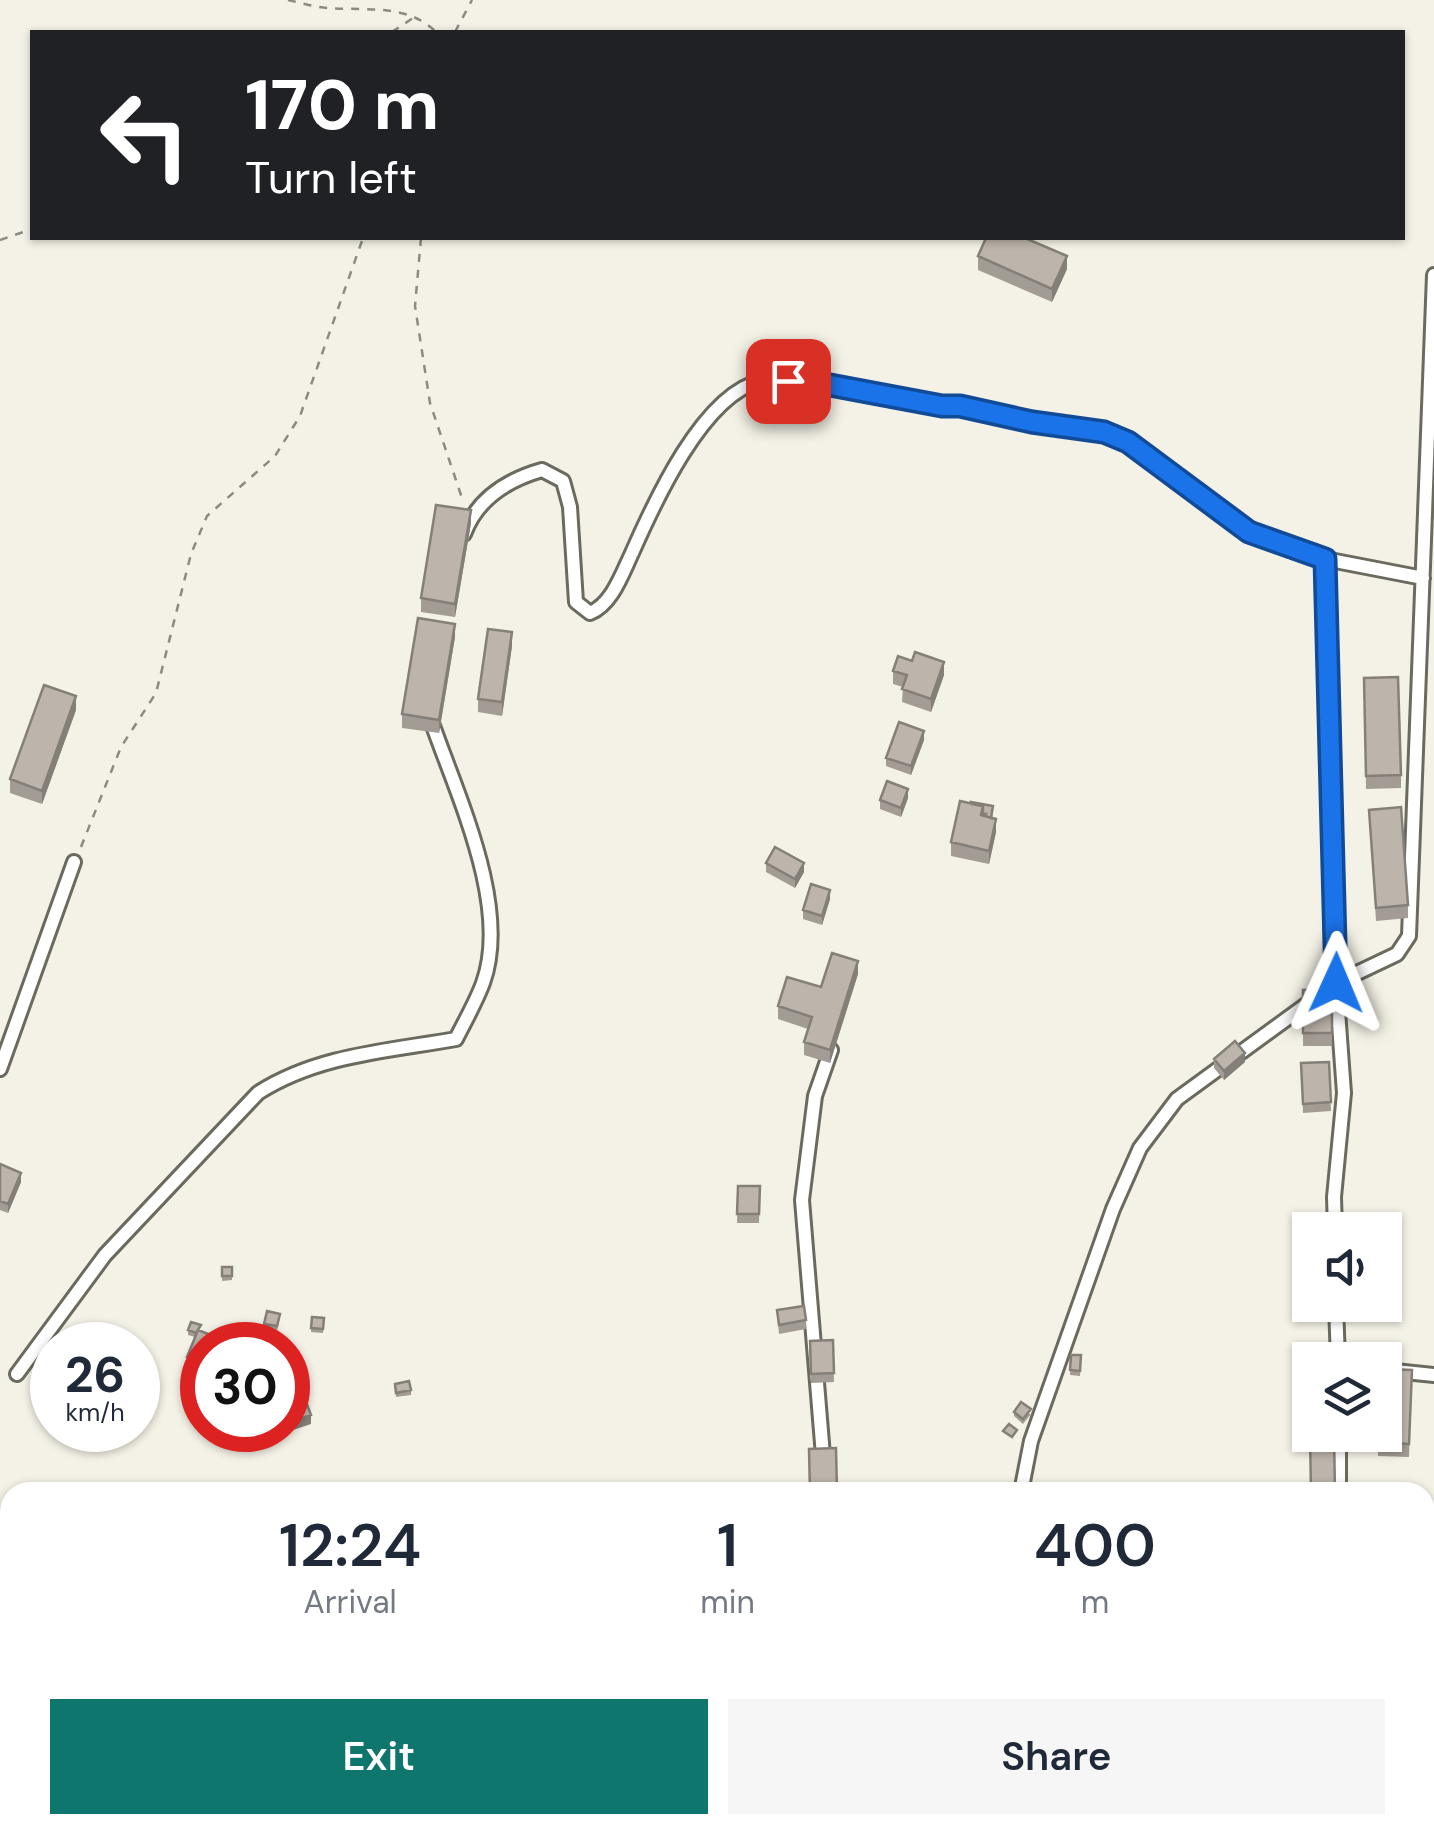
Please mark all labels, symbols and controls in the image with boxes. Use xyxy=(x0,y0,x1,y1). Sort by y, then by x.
text: 170 m xyxy=(245,60,439,151)
icon: left xyxy=(80,70,210,200)
text: Turn left xyxy=(245,148,417,207)
pin xyxy=(746,339,831,424)
icon: arrive xyxy=(761,354,816,409)
position arrow xyxy=(1284,931,1388,1035)
map controls xyxy=(1292,1212,1402,1452)
button: sound xyxy=(1292,1212,1402,1322)
speed limit sign: 30 xyxy=(180,1322,310,1452)
text: 26 xyxy=(65,1342,125,1408)
button: layers xyxy=(1292,1342,1402,1452)
text: km/h xyxy=(65,1396,125,1429)
text: 12:24 xyxy=(279,1506,421,1585)
text: 1 xyxy=(717,1506,738,1585)
text: 400 xyxy=(1034,1506,1156,1585)
text: Arrival xyxy=(304,1581,397,1623)
text: min xyxy=(700,1581,755,1623)
text: m xyxy=(1081,1581,1109,1623)
button: Exit xyxy=(50,1699,708,1814)
button: Share xyxy=(728,1699,1385,1814)

